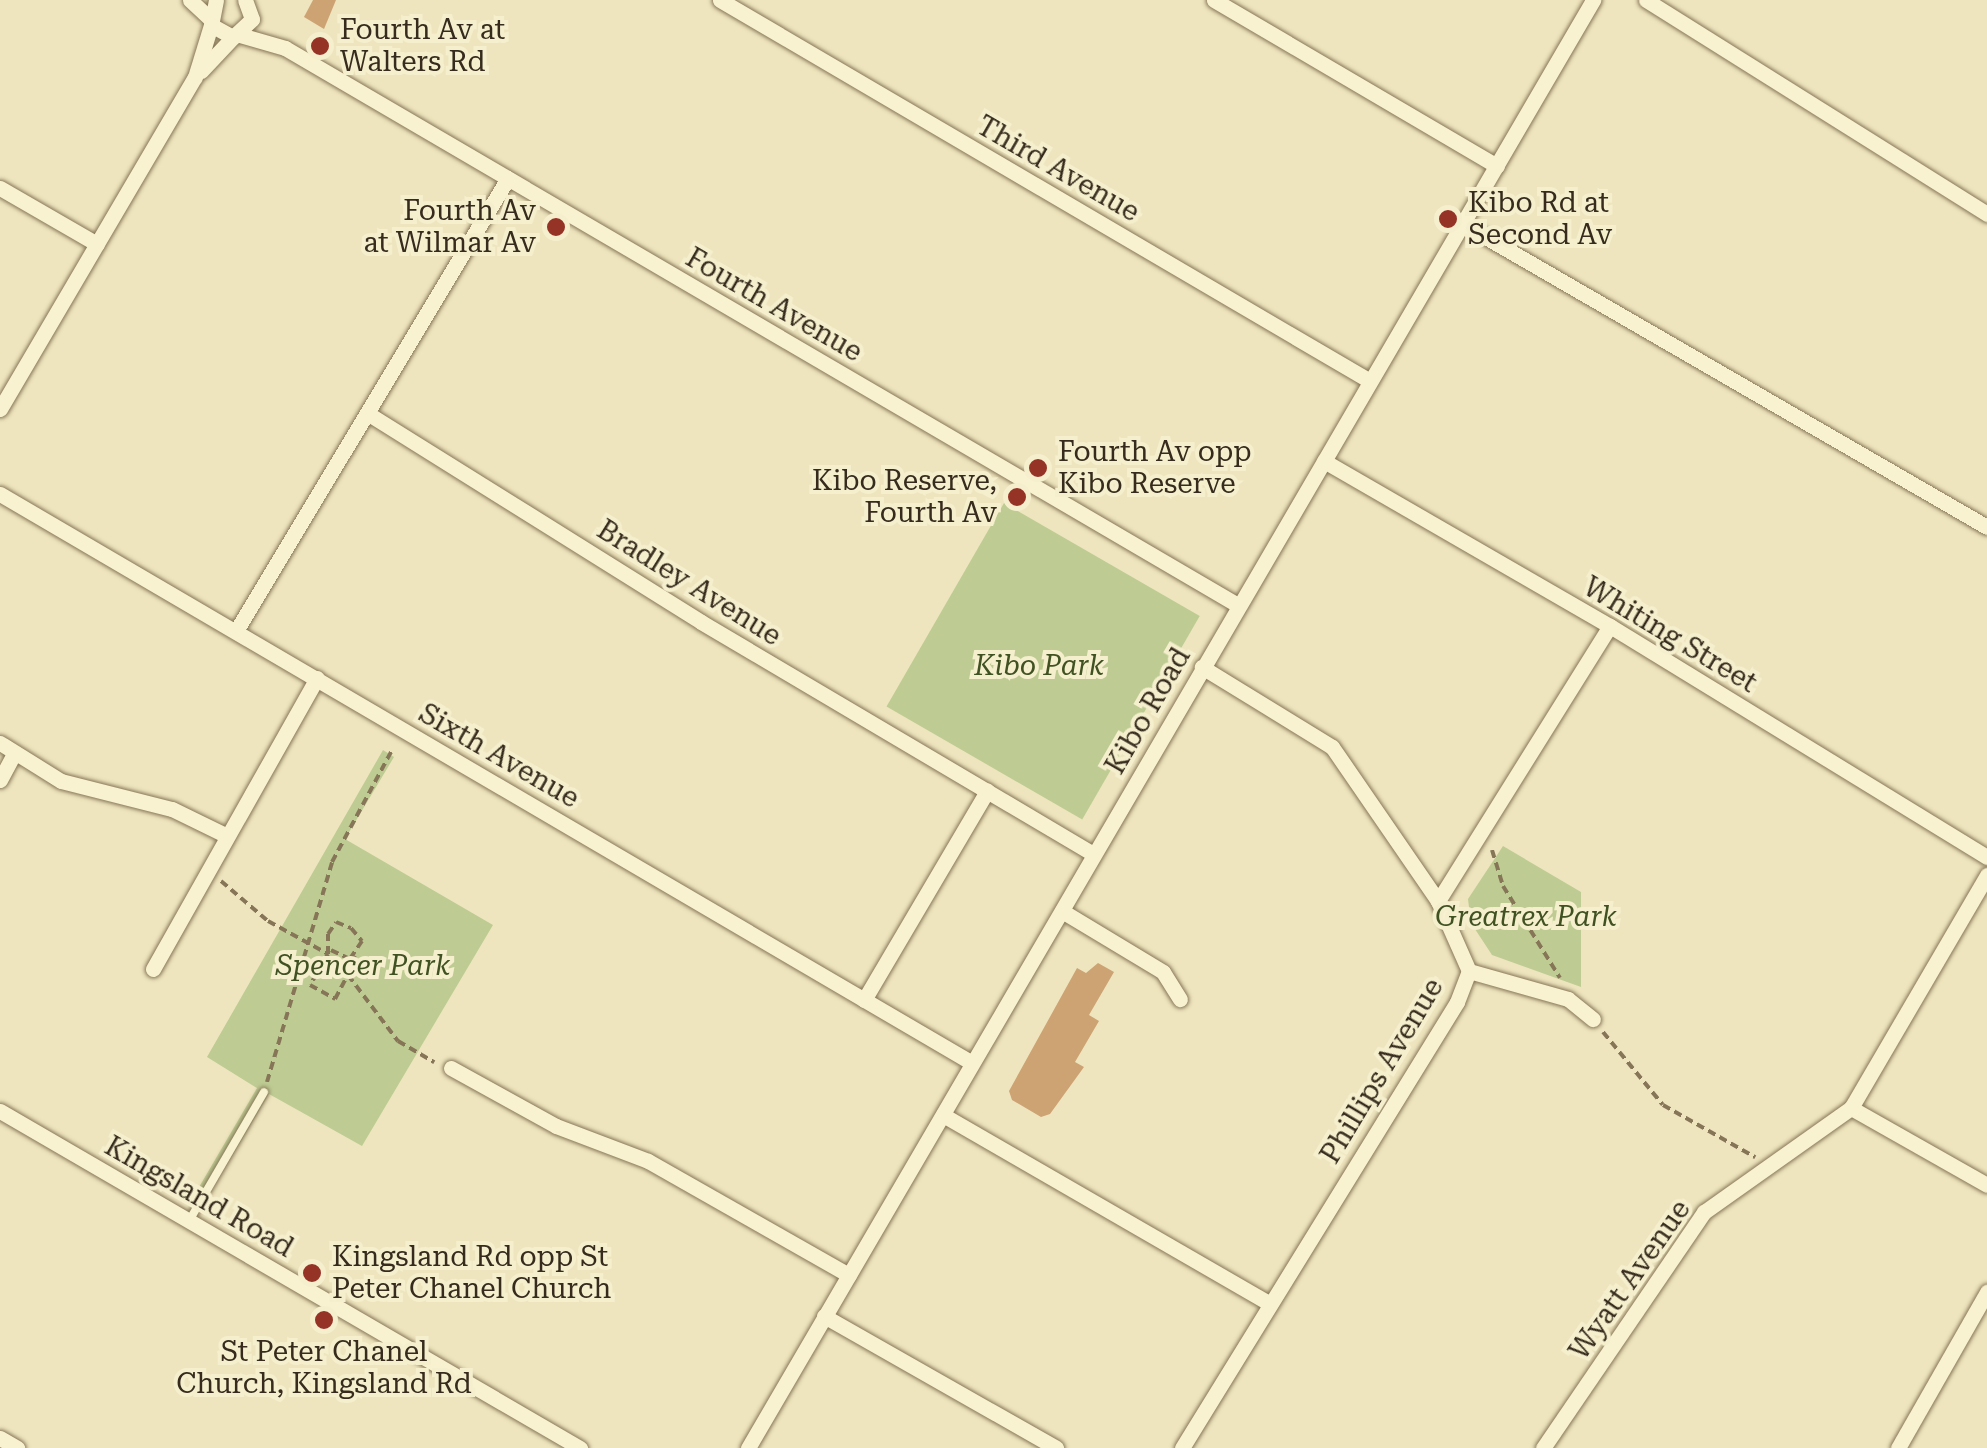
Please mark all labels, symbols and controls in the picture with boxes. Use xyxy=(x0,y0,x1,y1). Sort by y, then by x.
place label: Fourth Av at Walters Rd xyxy=(340,13,505,79)
marker: Fourth Av at Walters Rd xyxy=(309,35,331,57)
street label: Third Avenue xyxy=(971,109,1145,229)
place label: Kibo Rd at Second Av xyxy=(1468,186,1612,252)
place label: Fourth Av at Wilmar Av xyxy=(363,194,536,260)
marker: Kibo Rd at Second Av xyxy=(1437,208,1459,230)
marker: Fourth Av at Wilmar Av xyxy=(545,216,567,238)
street label: Fourth Avenue xyxy=(680,241,868,369)
place label: Fourth Av opp Kibo Reserve xyxy=(1058,435,1252,501)
marker: Fourth Av opp Kibo Reserve xyxy=(1027,457,1049,479)
place label: Kibo Reserve, Fourth Av xyxy=(812,464,997,530)
marker: Kibo Reserve, Fourth Av xyxy=(1006,486,1028,508)
street label: Bradley Avenue xyxy=(591,513,787,653)
street label: Whiting Street xyxy=(1577,570,1763,700)
street label: Kibo Road xyxy=(1098,642,1198,780)
park label: Kibo Park xyxy=(974,649,1104,683)
street label: Sixth Avenue xyxy=(413,697,585,815)
park label: Greatrex Park xyxy=(1435,900,1617,934)
park label: Spencer Park xyxy=(276,949,450,983)
street label: Phillips Avenue xyxy=(1313,972,1451,1170)
street label: Kingsland Road xyxy=(99,1129,299,1265)
street label: Wyatt Avenue xyxy=(1563,1194,1697,1366)
place label: Kingsland Rd opp St Peter Chanel Church xyxy=(332,1240,611,1306)
marker: Kingsland Rd opp St Peter Chanel Church xyxy=(301,1262,323,1284)
marker: St Peter Chanel Church, Kingsland Rd xyxy=(313,1309,335,1331)
place label: St Peter Chanel Church, Kingsland Rd xyxy=(176,1335,472,1401)

